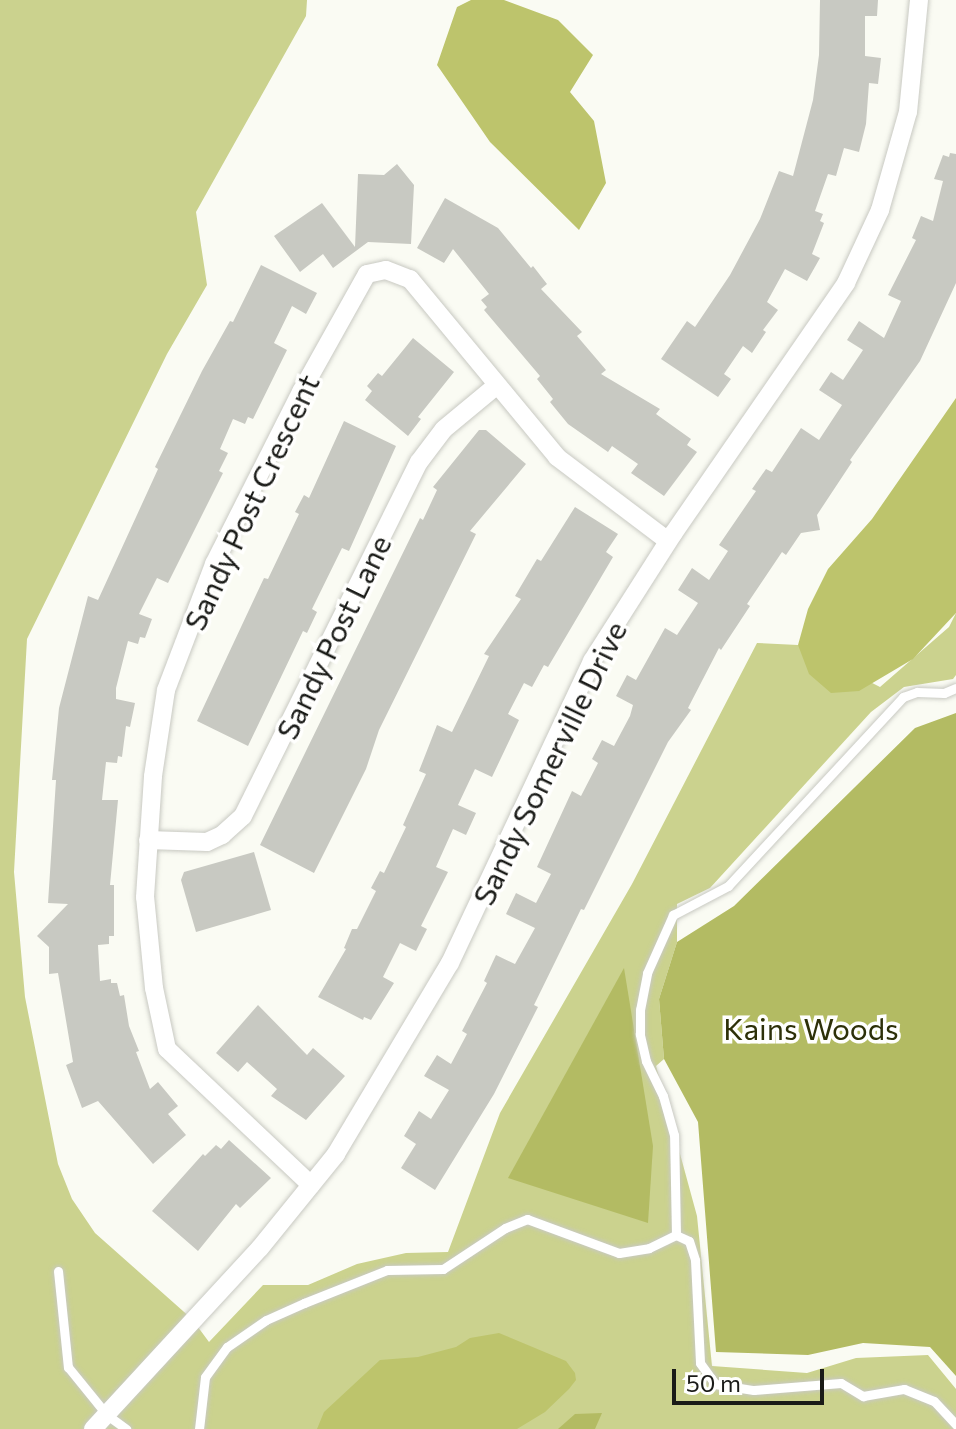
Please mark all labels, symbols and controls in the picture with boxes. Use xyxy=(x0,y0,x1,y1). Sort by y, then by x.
street label: Sandy Post Crescent xyxy=(176,368,326,636)
street label: Sandy Post Lane xyxy=(268,529,398,745)
street label: Sandy Somerville Drive xyxy=(465,615,633,911)
park label: Kains Woods xyxy=(723,1010,899,1046)
scale bar xyxy=(676,1353,828,1403)
text: 50 m xyxy=(686,1368,741,1397)

